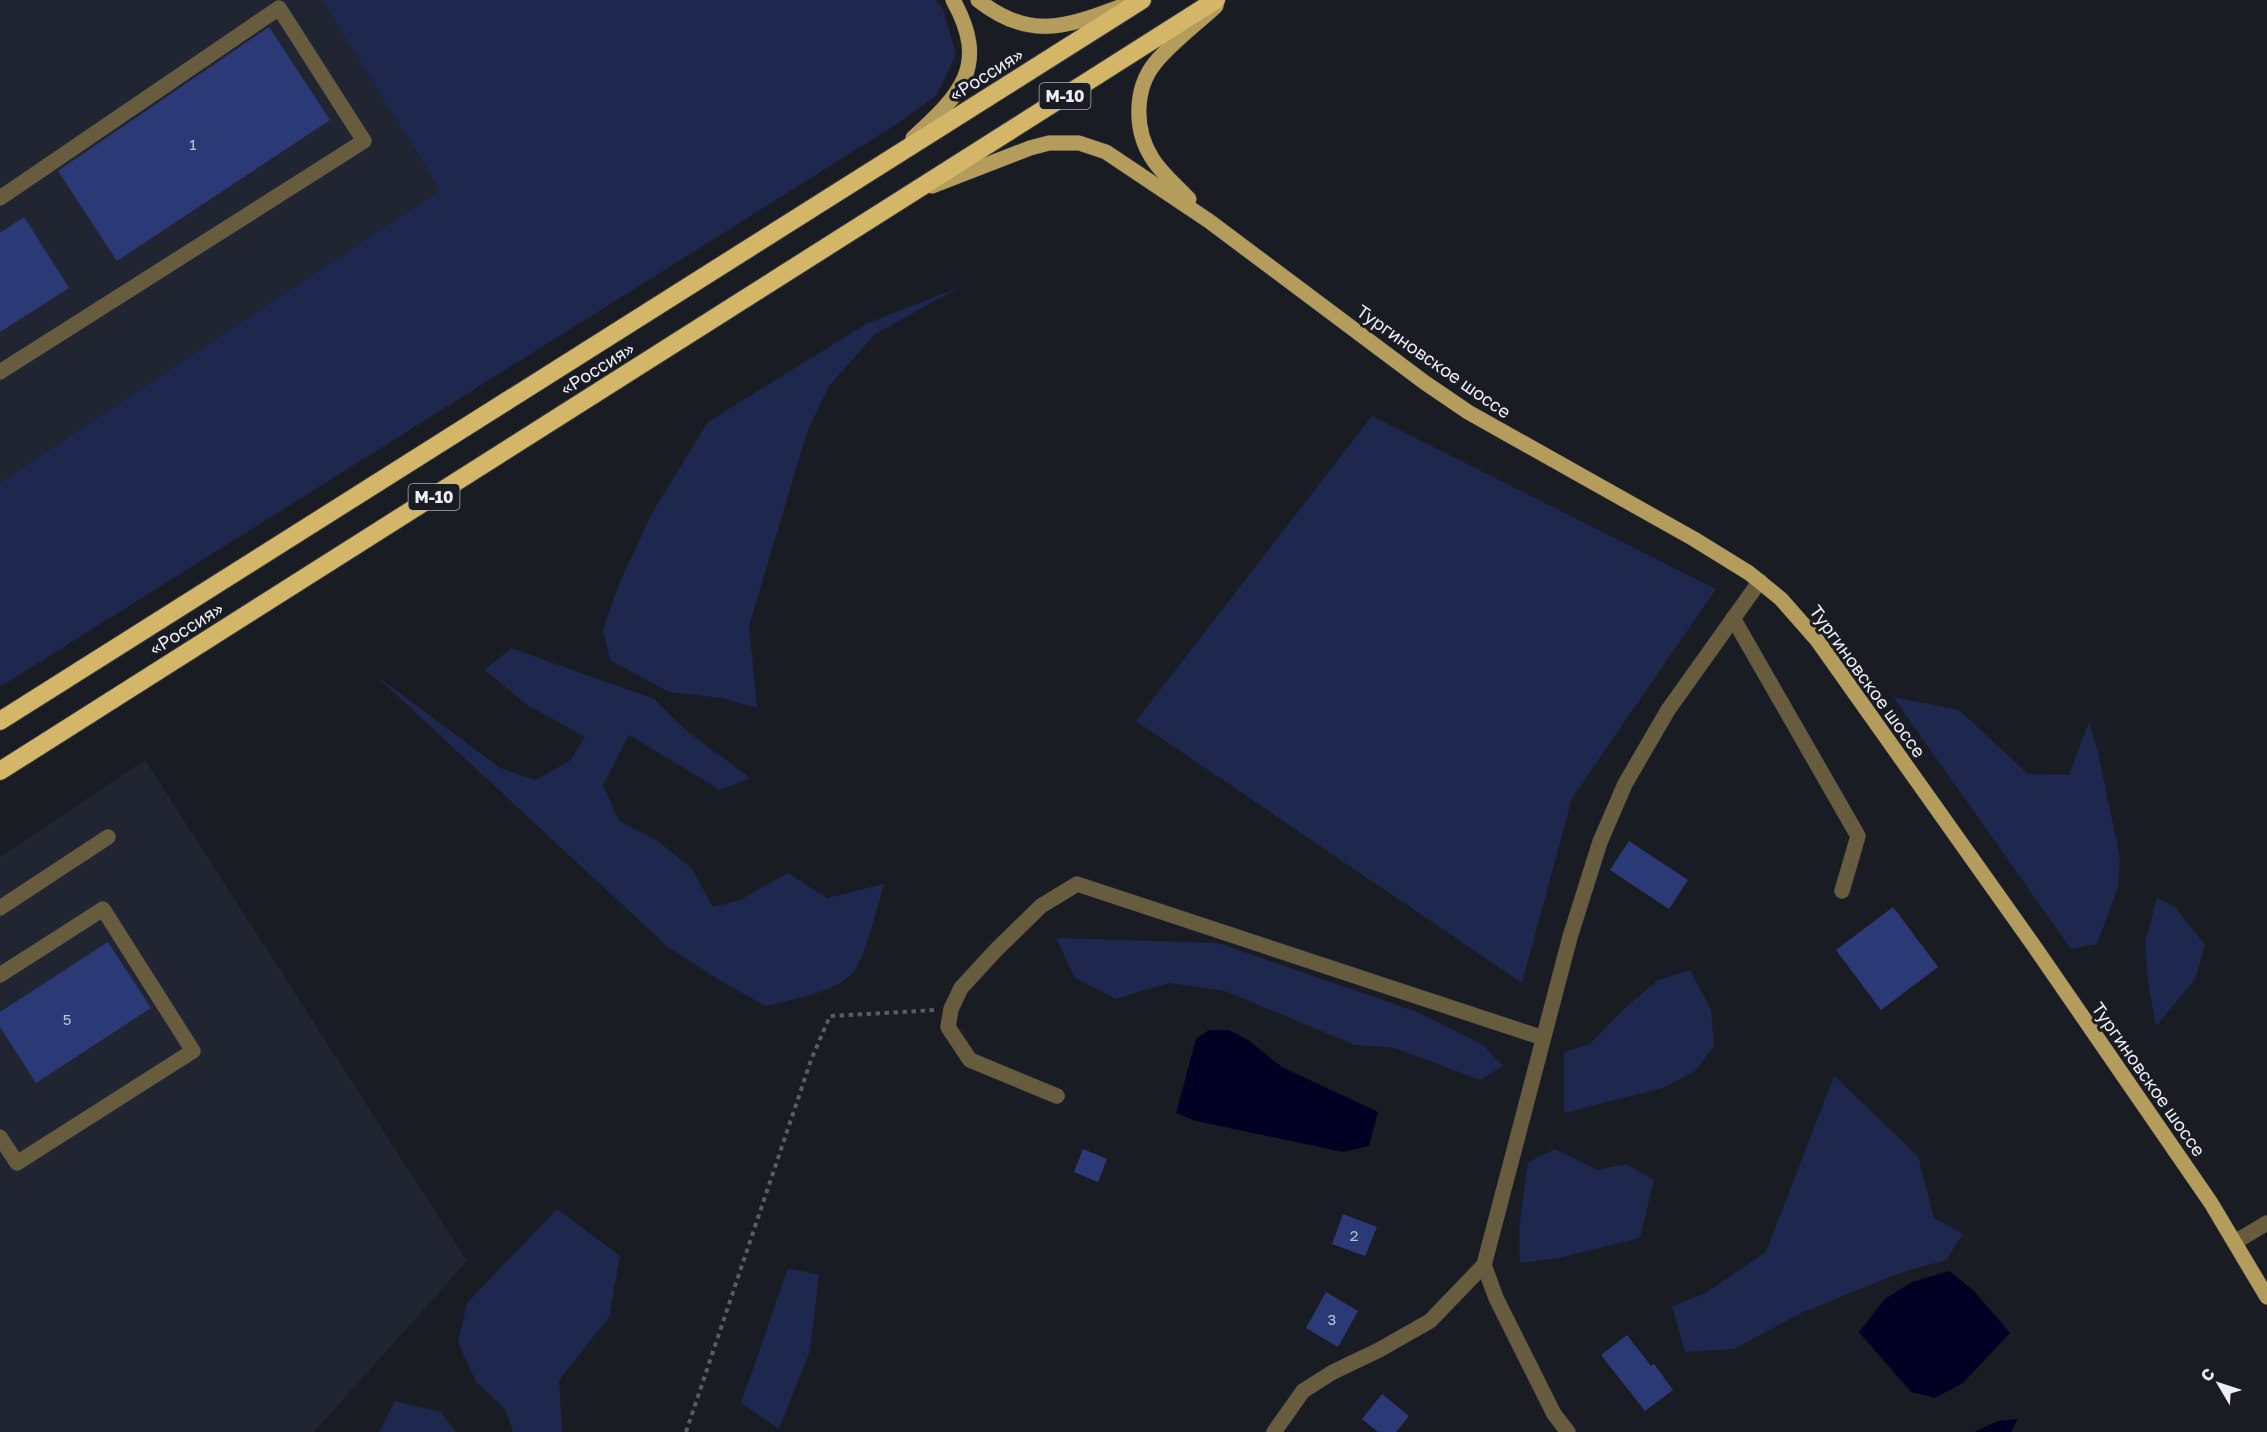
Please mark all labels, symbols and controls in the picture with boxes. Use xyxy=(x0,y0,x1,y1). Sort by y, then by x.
street label: «Россия» xyxy=(945,43,1027,105)
road number: М-10 xyxy=(1040,83,1090,109)
house number: 1 xyxy=(189,135,197,153)
street label: Тургиновское шоссе xyxy=(1353,299,1515,423)
street label: «Россия» xyxy=(556,337,638,399)
road number: М-10 xyxy=(408,484,460,510)
street label: «Россия» xyxy=(145,597,227,659)
street label: Тургиновское шоссе xyxy=(1805,600,1931,762)
street label: Тургиновское шоссе xyxy=(2087,998,2211,1160)
house number: 5 xyxy=(63,1010,71,1028)
house number: 2 xyxy=(1350,1226,1358,1244)
house number: 3 xyxy=(1328,1310,1336,1328)
north arrow xyxy=(2189,1354,2249,1414)
text: С xyxy=(2196,1364,2219,1385)

